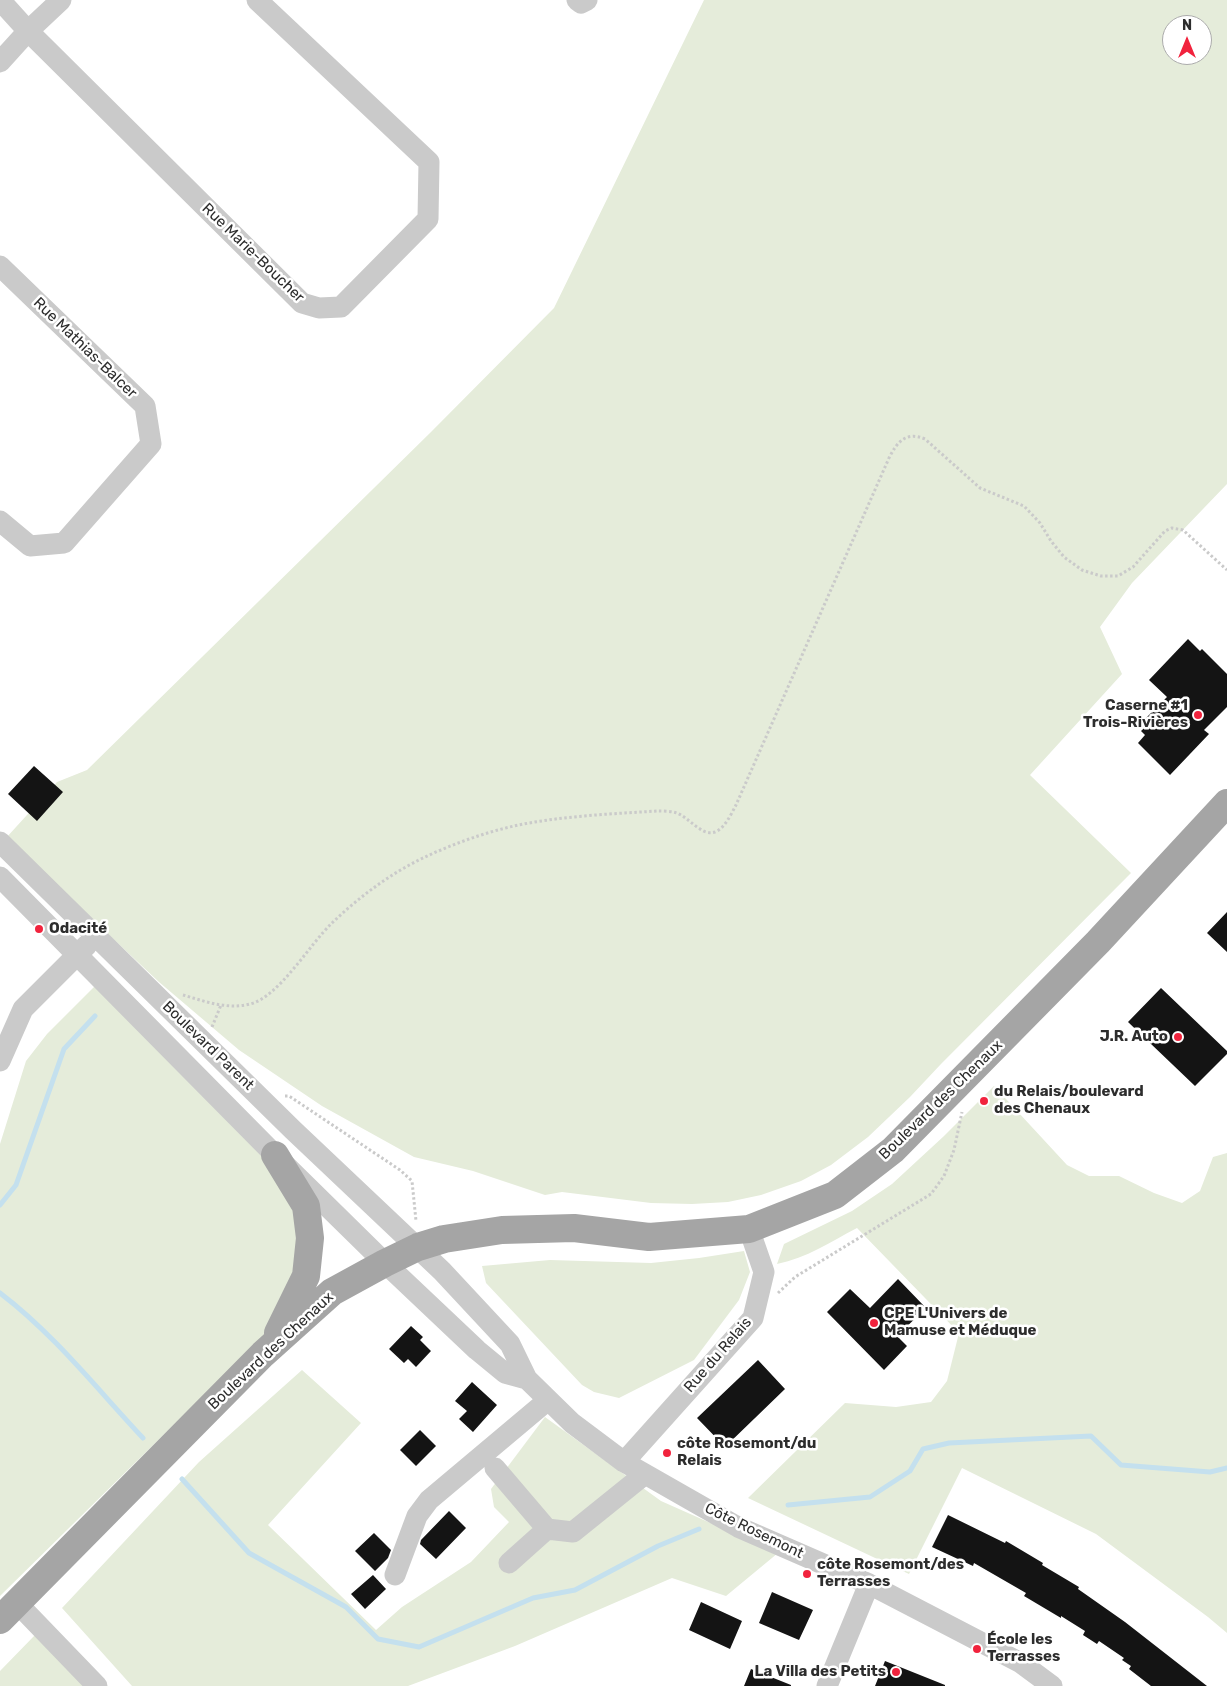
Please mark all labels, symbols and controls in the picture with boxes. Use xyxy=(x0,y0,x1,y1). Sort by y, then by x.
north arrow xyxy=(1162,15,1212,65)
text: N xyxy=(1182,17,1192,34)
street label: Rue Marie-Boucher xyxy=(198,200,308,306)
street label: Rue Mathias-Balcer xyxy=(30,294,140,402)
place label: Caserne #1 Trois-Rivières xyxy=(1083,697,1188,732)
marker: Caserne #1 Trois-Rivières xyxy=(1192,709,1204,721)
place label: Odacité xyxy=(49,920,107,938)
marker: Odacité xyxy=(33,923,45,935)
street label: Boulevard Parent xyxy=(158,998,258,1094)
place label: J.R. Auto xyxy=(1100,1028,1168,1046)
marker: J.R. Auto xyxy=(1172,1031,1184,1043)
street label: Boulevard des Chenaux xyxy=(876,1036,1006,1164)
place label: du Relais/boulevard des Chenaux xyxy=(994,1083,1144,1118)
marker: du Relais/boulevard des Chenaux xyxy=(978,1095,990,1107)
street label: Boulevard des Chenaux xyxy=(205,1288,337,1414)
place label: CPE L'Univers de Mamuse et Méduque xyxy=(884,1305,1037,1340)
street label: Rue du Relais xyxy=(680,1314,756,1396)
marker: CPE L'Univers de Mamuse et Méduque xyxy=(868,1317,880,1329)
place label: côte Rosemont/du Relais xyxy=(677,1435,816,1470)
marker: côte Rosemont/du Relais xyxy=(661,1447,673,1459)
street label: Côte Rosemont xyxy=(702,1499,806,1563)
place label: côte Rosemont/des Terrasses xyxy=(817,1556,964,1591)
marker: côte Rosemont/des Terrasses xyxy=(801,1568,813,1580)
place label: École les Terrasses xyxy=(987,1631,1060,1666)
marker: École les Terrasses xyxy=(971,1643,983,1655)
place label: La Villa des Petits xyxy=(754,1663,886,1681)
marker: La Villa des Petits xyxy=(890,1666,902,1678)

